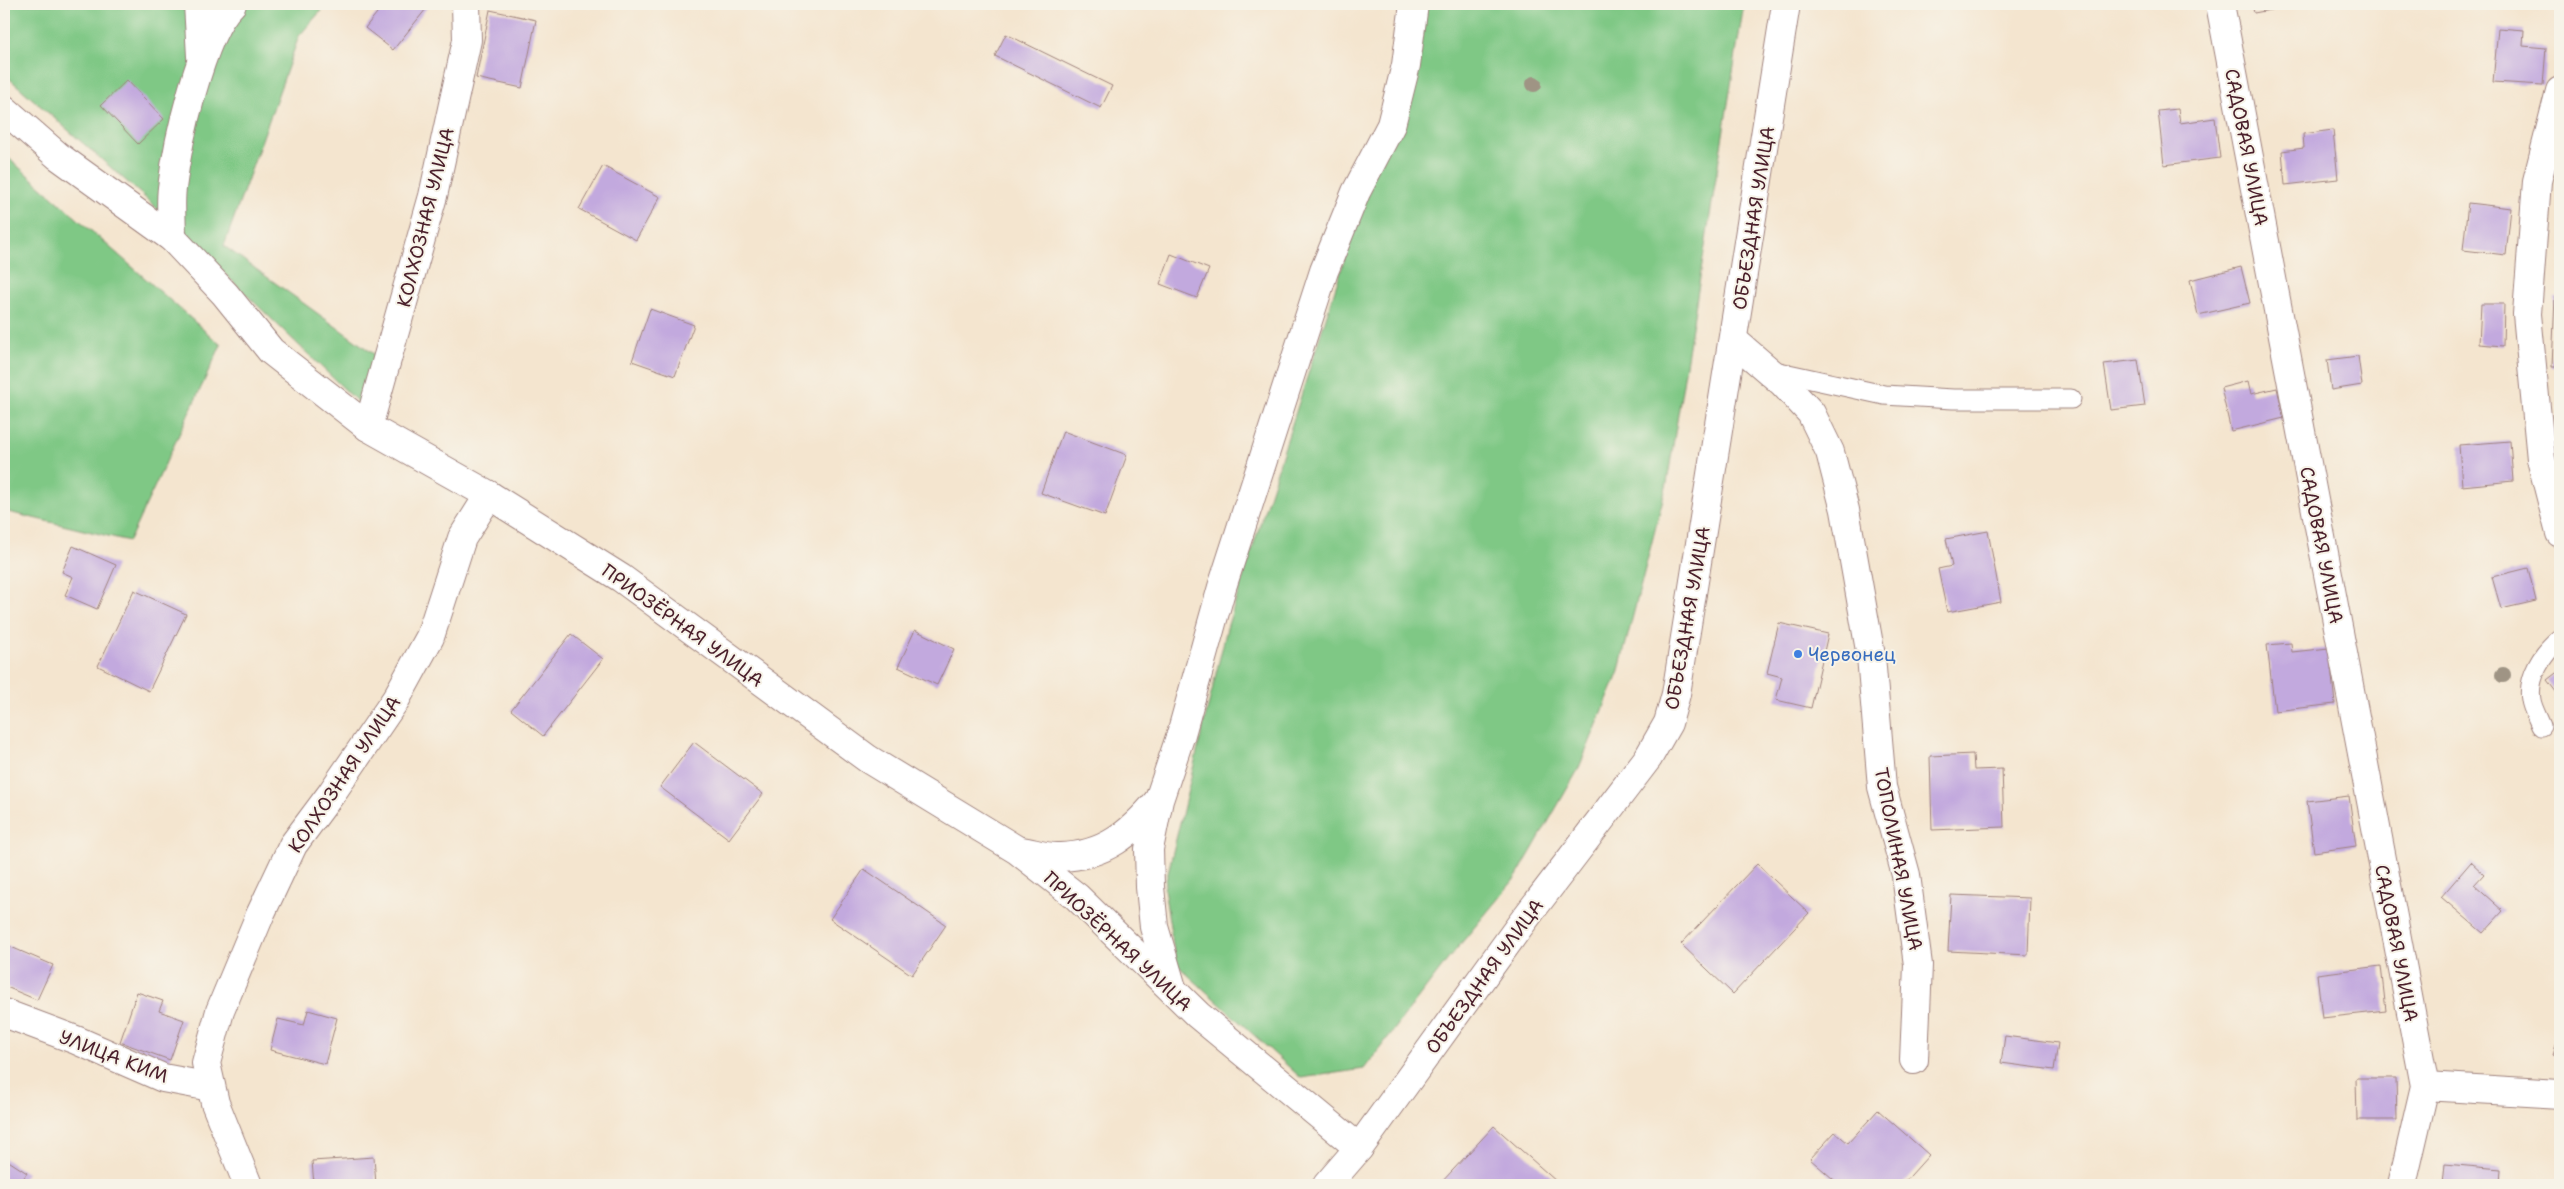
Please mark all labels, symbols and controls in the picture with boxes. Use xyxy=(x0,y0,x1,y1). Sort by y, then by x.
street label: САДОВАЯ УЛИЦА xyxy=(2219,66,2274,228)
street label: КОЛХОЗНАЯ УЛИЦА xyxy=(391,124,460,310)
street label: ОБЪЕЗДНАЯ УЛИЦА xyxy=(1727,124,1780,312)
street label: САДОВАЯ УЛИЦА xyxy=(2294,464,2349,626)
street label: ОБЪЕЗДНАЯ УЛИЦА xyxy=(1659,524,1716,712)
street label: ПРИОЗЁРНАЯ УЛИЦА xyxy=(597,558,769,693)
place label: Червонец xyxy=(1808,642,1896,667)
marker: Червонец xyxy=(1792,648,1804,660)
street label: КОЛХОЗНАЯ УЛИЦА xyxy=(283,691,406,858)
street label: ТОПОЛИНАЯ УЛИЦА xyxy=(1868,765,1929,953)
street label: САДОВАЯ УЛИЦА xyxy=(2369,862,2424,1024)
street label: ПРИОЗЁРНАЯ УЛИЦА xyxy=(1038,866,1197,1017)
street label: ОБЪЕЗДНАЯ УЛИЦА xyxy=(1420,894,1549,1059)
street label: УЛИЦА КИМ xyxy=(56,1024,172,1089)

